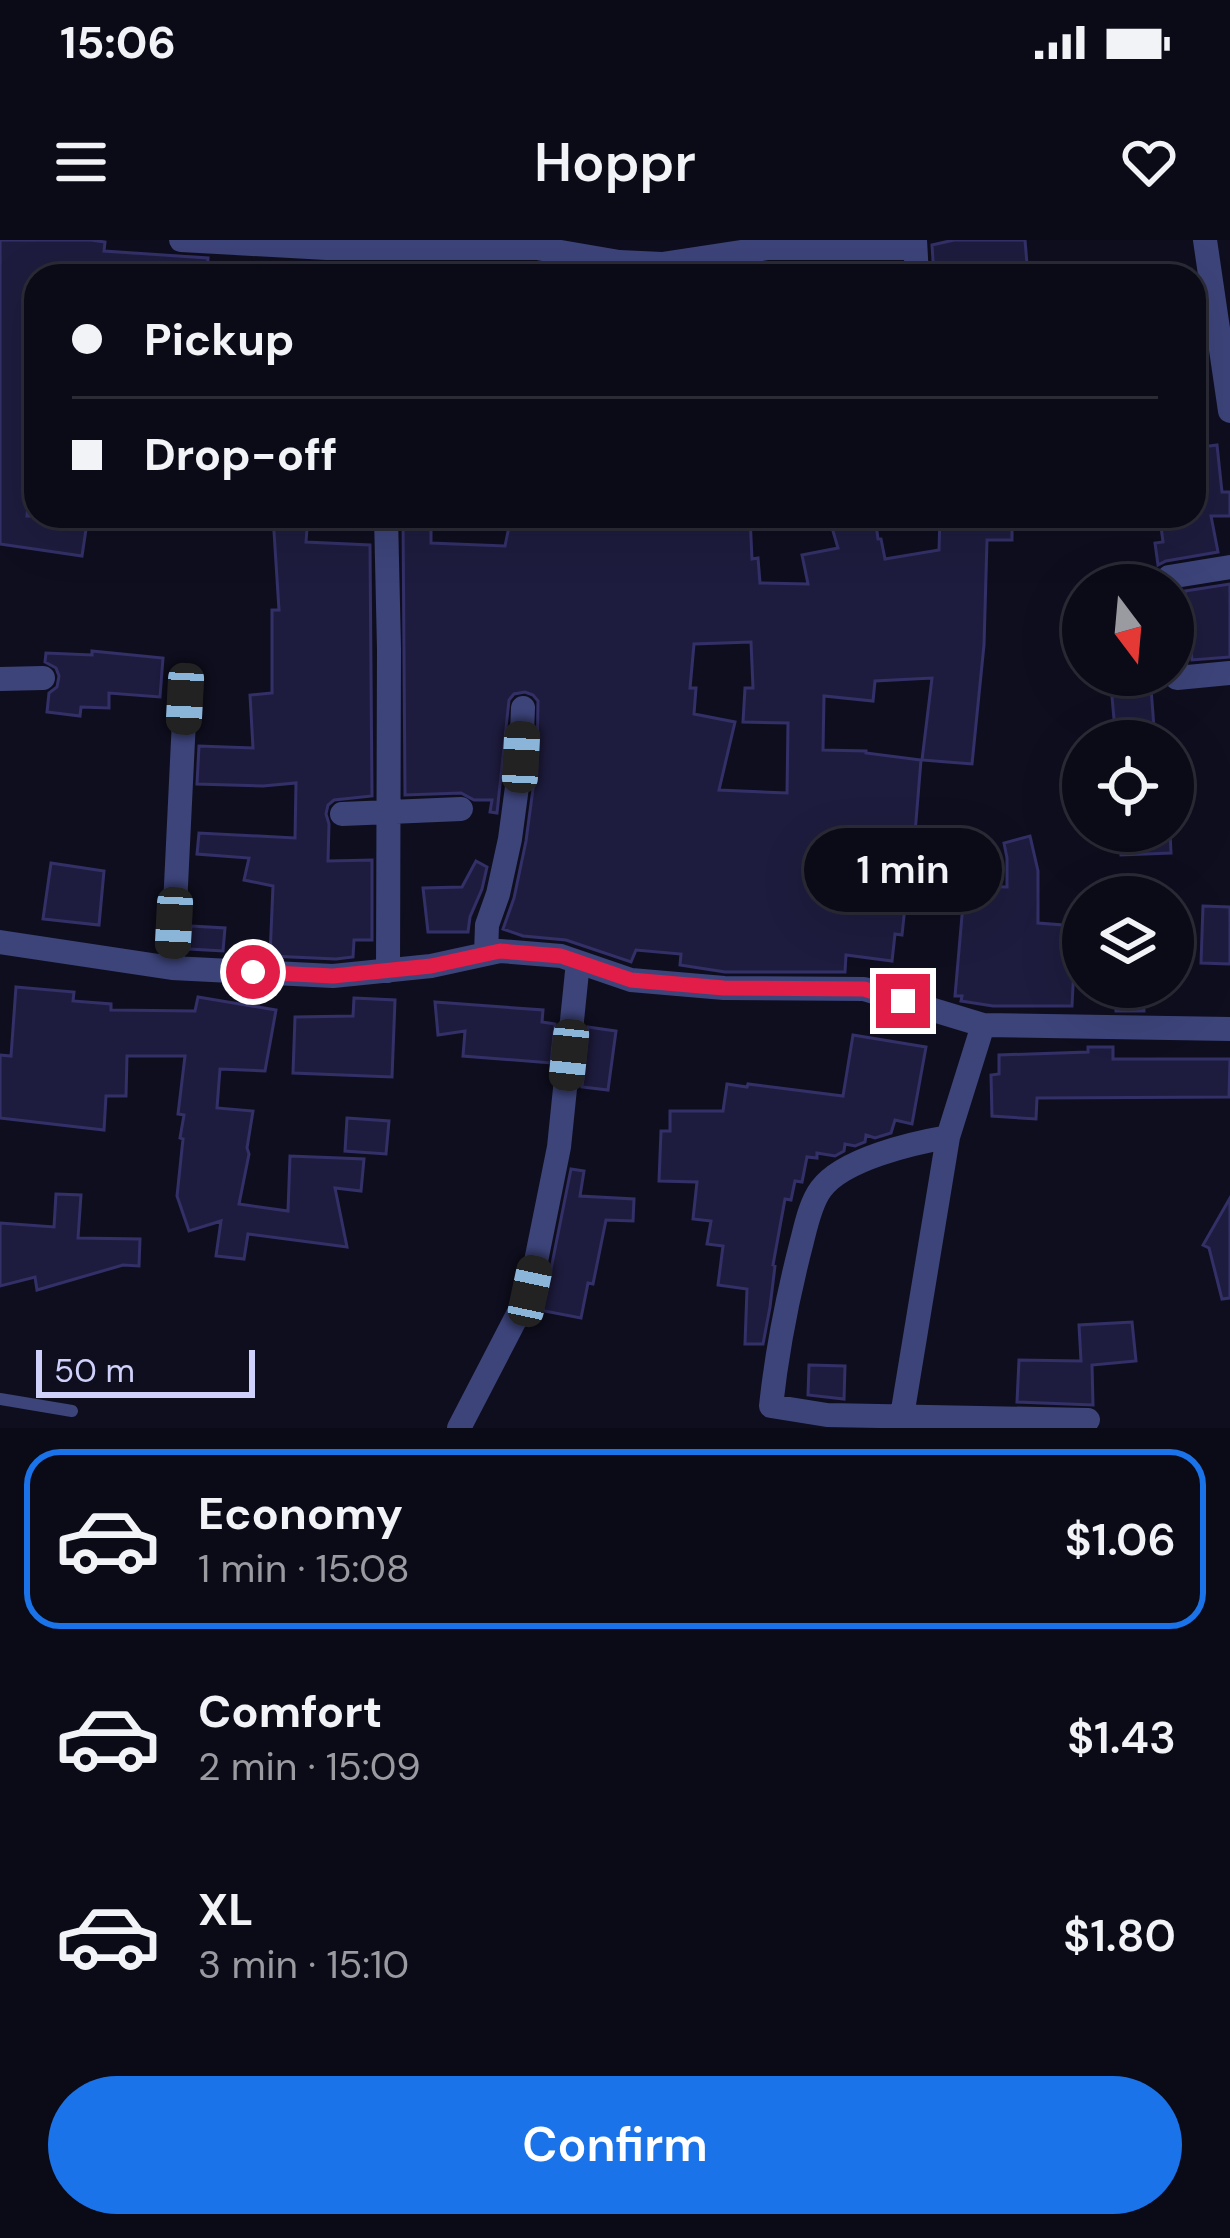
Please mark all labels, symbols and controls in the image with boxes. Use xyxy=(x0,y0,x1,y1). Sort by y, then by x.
text: 15:06 xyxy=(60,13,176,72)
text: Hoppr xyxy=(534,127,696,198)
icon: menu xyxy=(48,129,114,195)
icon: heart xyxy=(1116,129,1182,195)
text: Pickup xyxy=(144,310,294,369)
text: Drop-off xyxy=(144,425,338,484)
north arrow xyxy=(1062,564,1194,696)
map controls xyxy=(1062,564,1194,1008)
car xyxy=(165,662,205,736)
car xyxy=(501,720,541,794)
button: locate xyxy=(1062,720,1194,852)
callout: 1 min xyxy=(804,827,1002,911)
text: 1 min xyxy=(856,844,950,895)
button: layers xyxy=(1062,876,1194,1008)
car xyxy=(154,886,194,960)
route start xyxy=(226,945,280,999)
route end xyxy=(876,974,930,1028)
car xyxy=(547,1017,591,1093)
car xyxy=(505,1252,555,1330)
scale bar xyxy=(36,1344,255,1397)
text: 50 m xyxy=(54,1349,135,1392)
text: Economy xyxy=(198,1484,403,1543)
icon: car xyxy=(54,1485,162,1593)
text: $1.06 xyxy=(1065,1510,1176,1569)
text: 1 min · 15:08 xyxy=(198,1543,410,1594)
text: Comfort xyxy=(198,1682,382,1741)
icon: car xyxy=(54,1683,162,1791)
text: $1.43 xyxy=(1067,1708,1176,1767)
text: 2 min · 15:09 xyxy=(198,1741,421,1792)
text: XL xyxy=(198,1880,253,1939)
icon: car xyxy=(54,1881,162,1989)
text: $1.80 xyxy=(1063,1906,1176,1965)
text: 3 min · 15:10 xyxy=(198,1939,409,1990)
button: Confirm xyxy=(48,2076,1182,2214)

